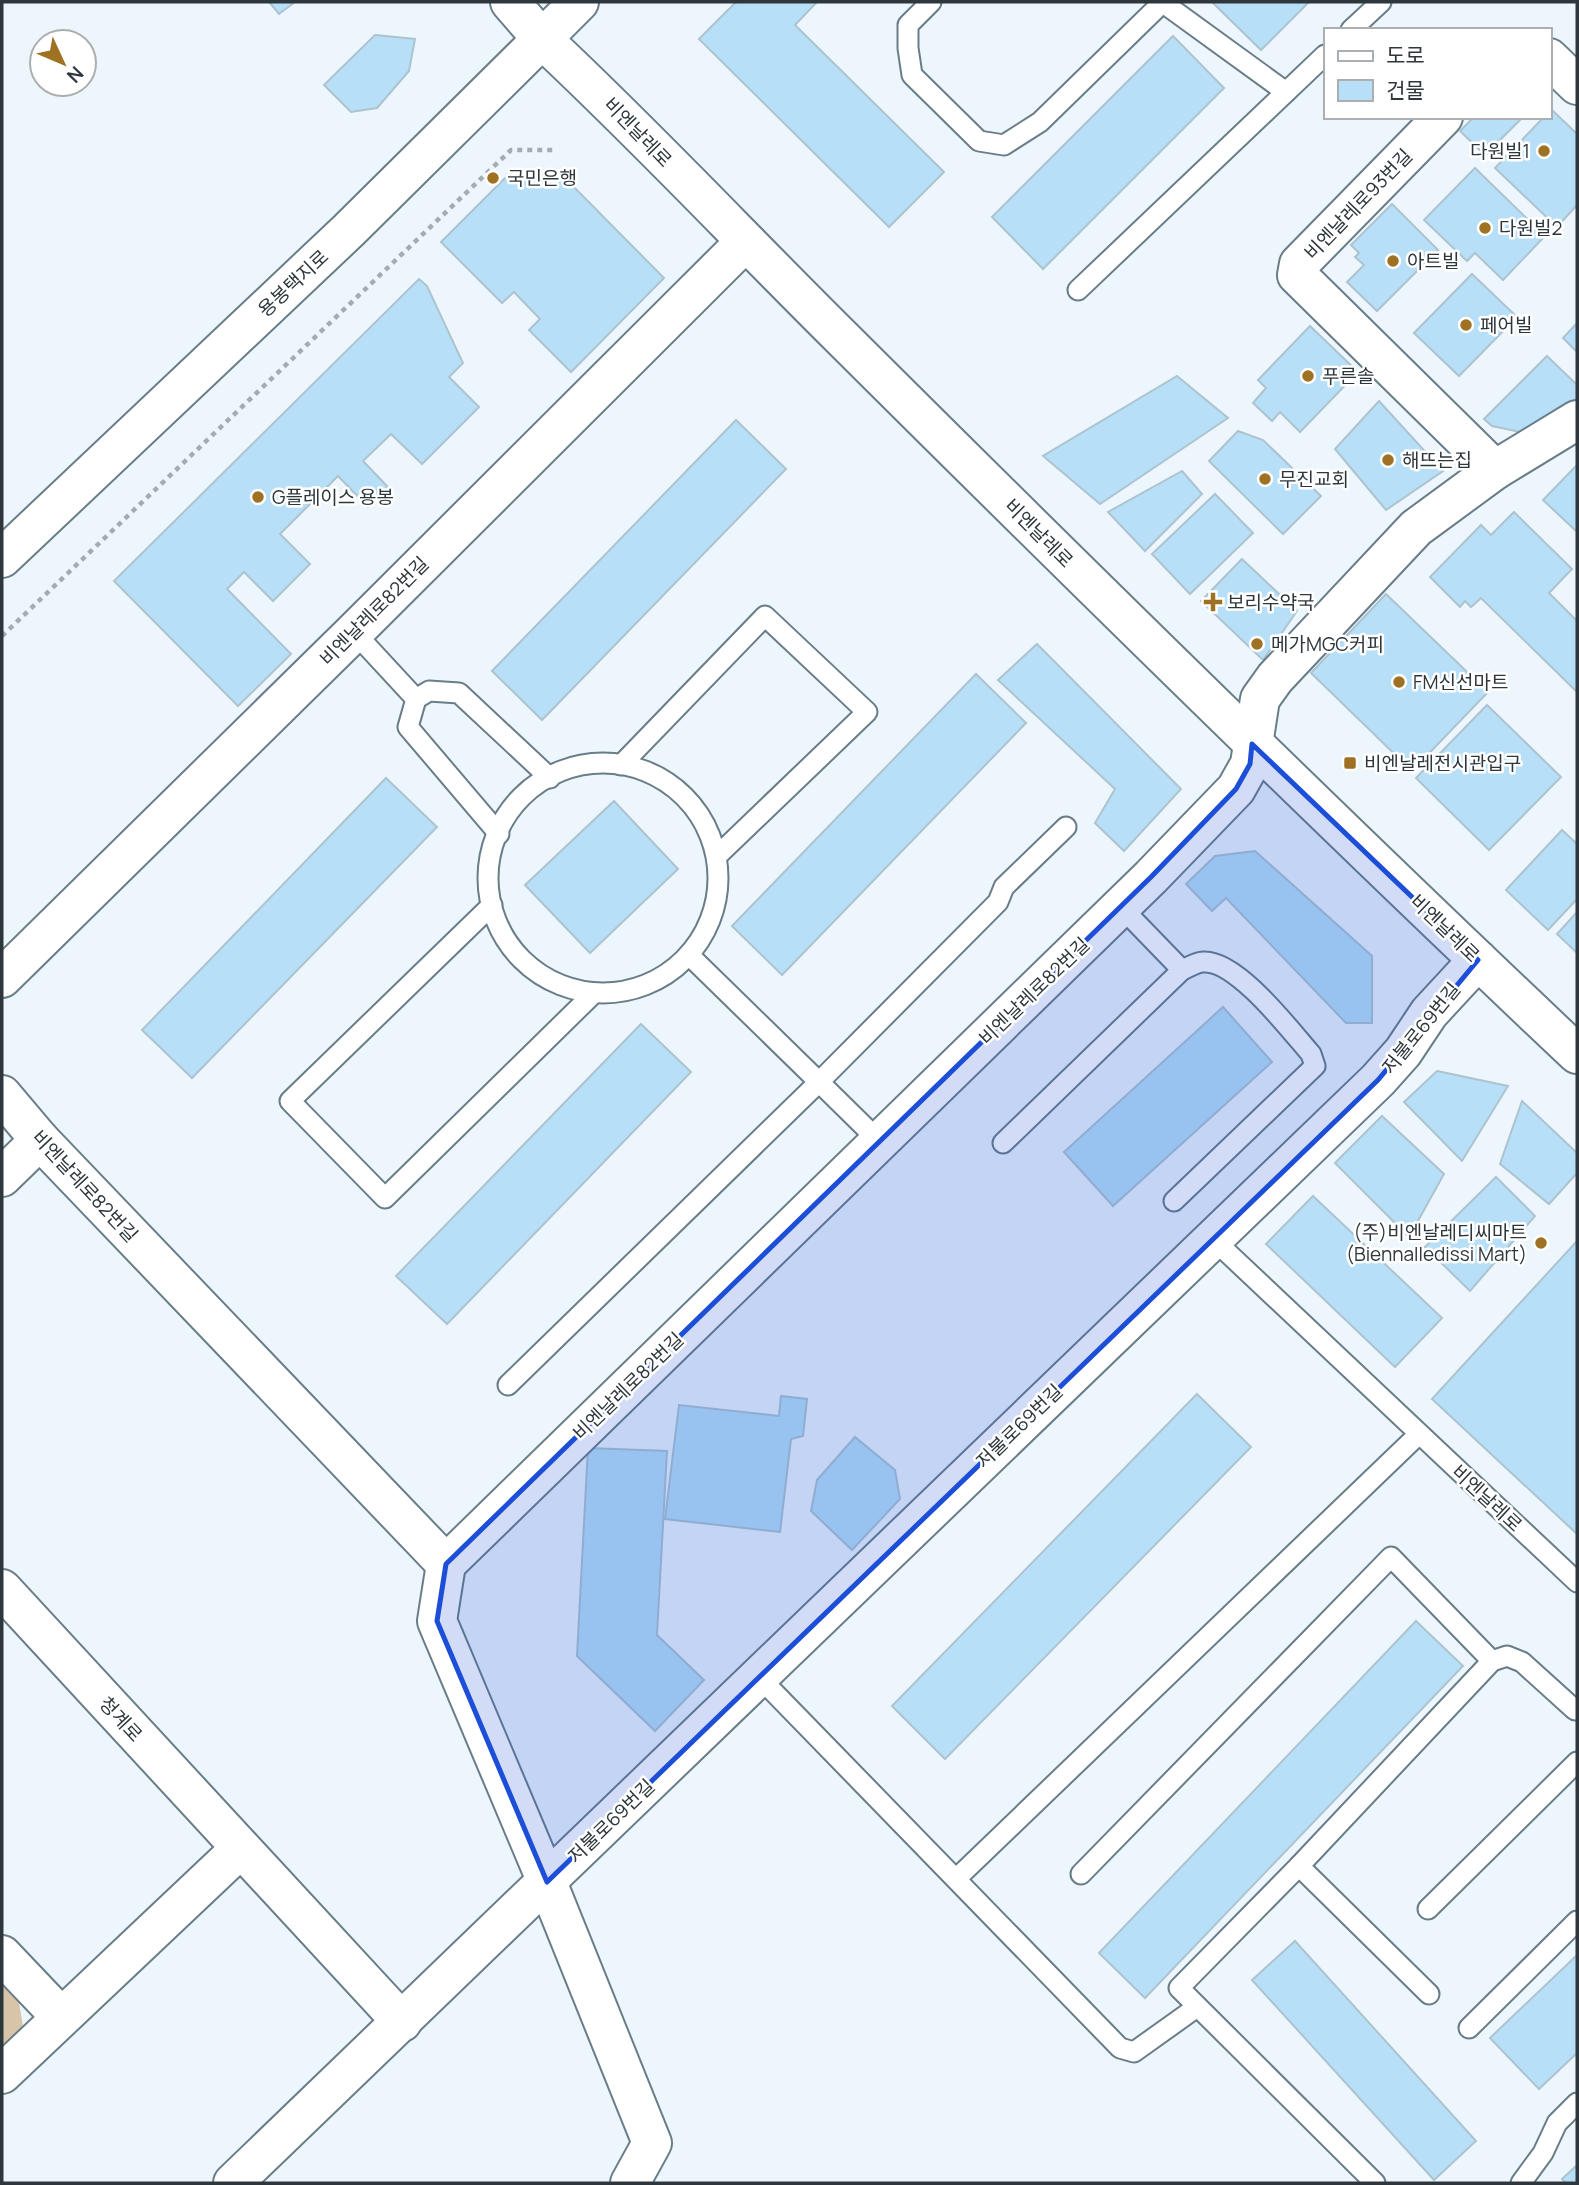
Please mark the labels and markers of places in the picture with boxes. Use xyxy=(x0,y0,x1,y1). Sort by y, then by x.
place label: 다원빌1 xyxy=(1470,138,1530,164)
marker: 다원빌1 xyxy=(1536,143,1552,159)
place label: 국민은행 xyxy=(507,165,577,191)
marker: 국민은행 xyxy=(485,170,501,186)
place label: 다원빌2 xyxy=(1499,215,1562,241)
marker: 다원빌2 xyxy=(1477,220,1493,236)
place label: 아트빌 xyxy=(1407,248,1459,274)
marker: 아트빌 xyxy=(1385,253,1401,269)
place label: 페어빌 xyxy=(1480,312,1532,338)
marker: 페어빌 xyxy=(1458,317,1474,333)
place label: 푸른솔 xyxy=(1322,363,1374,389)
marker: 푸른솔 xyxy=(1300,368,1316,384)
place label: 해뜨는집 xyxy=(1402,447,1472,473)
marker: 해뜨는집 xyxy=(1380,452,1396,468)
place label: 무진교회 xyxy=(1279,466,1349,492)
marker: 무진교회 xyxy=(1257,471,1273,487)
place label: G플레이스 용봉 xyxy=(272,484,394,510)
marker: G플레이스 용봉 xyxy=(250,489,266,505)
place label: 보리수약국 xyxy=(1227,589,1314,615)
marker: 보리수약국 xyxy=(1205,594,1221,610)
place label: 메가MGC커피 xyxy=(1271,631,1384,657)
marker: 메가MGC커피 xyxy=(1249,636,1265,652)
place label: FM신선마트 xyxy=(1413,669,1508,695)
marker: FM신선마트 xyxy=(1391,674,1407,690)
place label: 비엔날레전시관입구 xyxy=(1364,750,1521,776)
marker: 비엔날레전시관입구 xyxy=(1342,755,1358,771)
place label: (주)비엔날레디씨마트 (Biennalledissi Mart) xyxy=(1346,1219,1527,1267)
marker: (주)비엔날레디씨마트 (Biennalledissi Mart) xyxy=(1533,1235,1549,1251)

